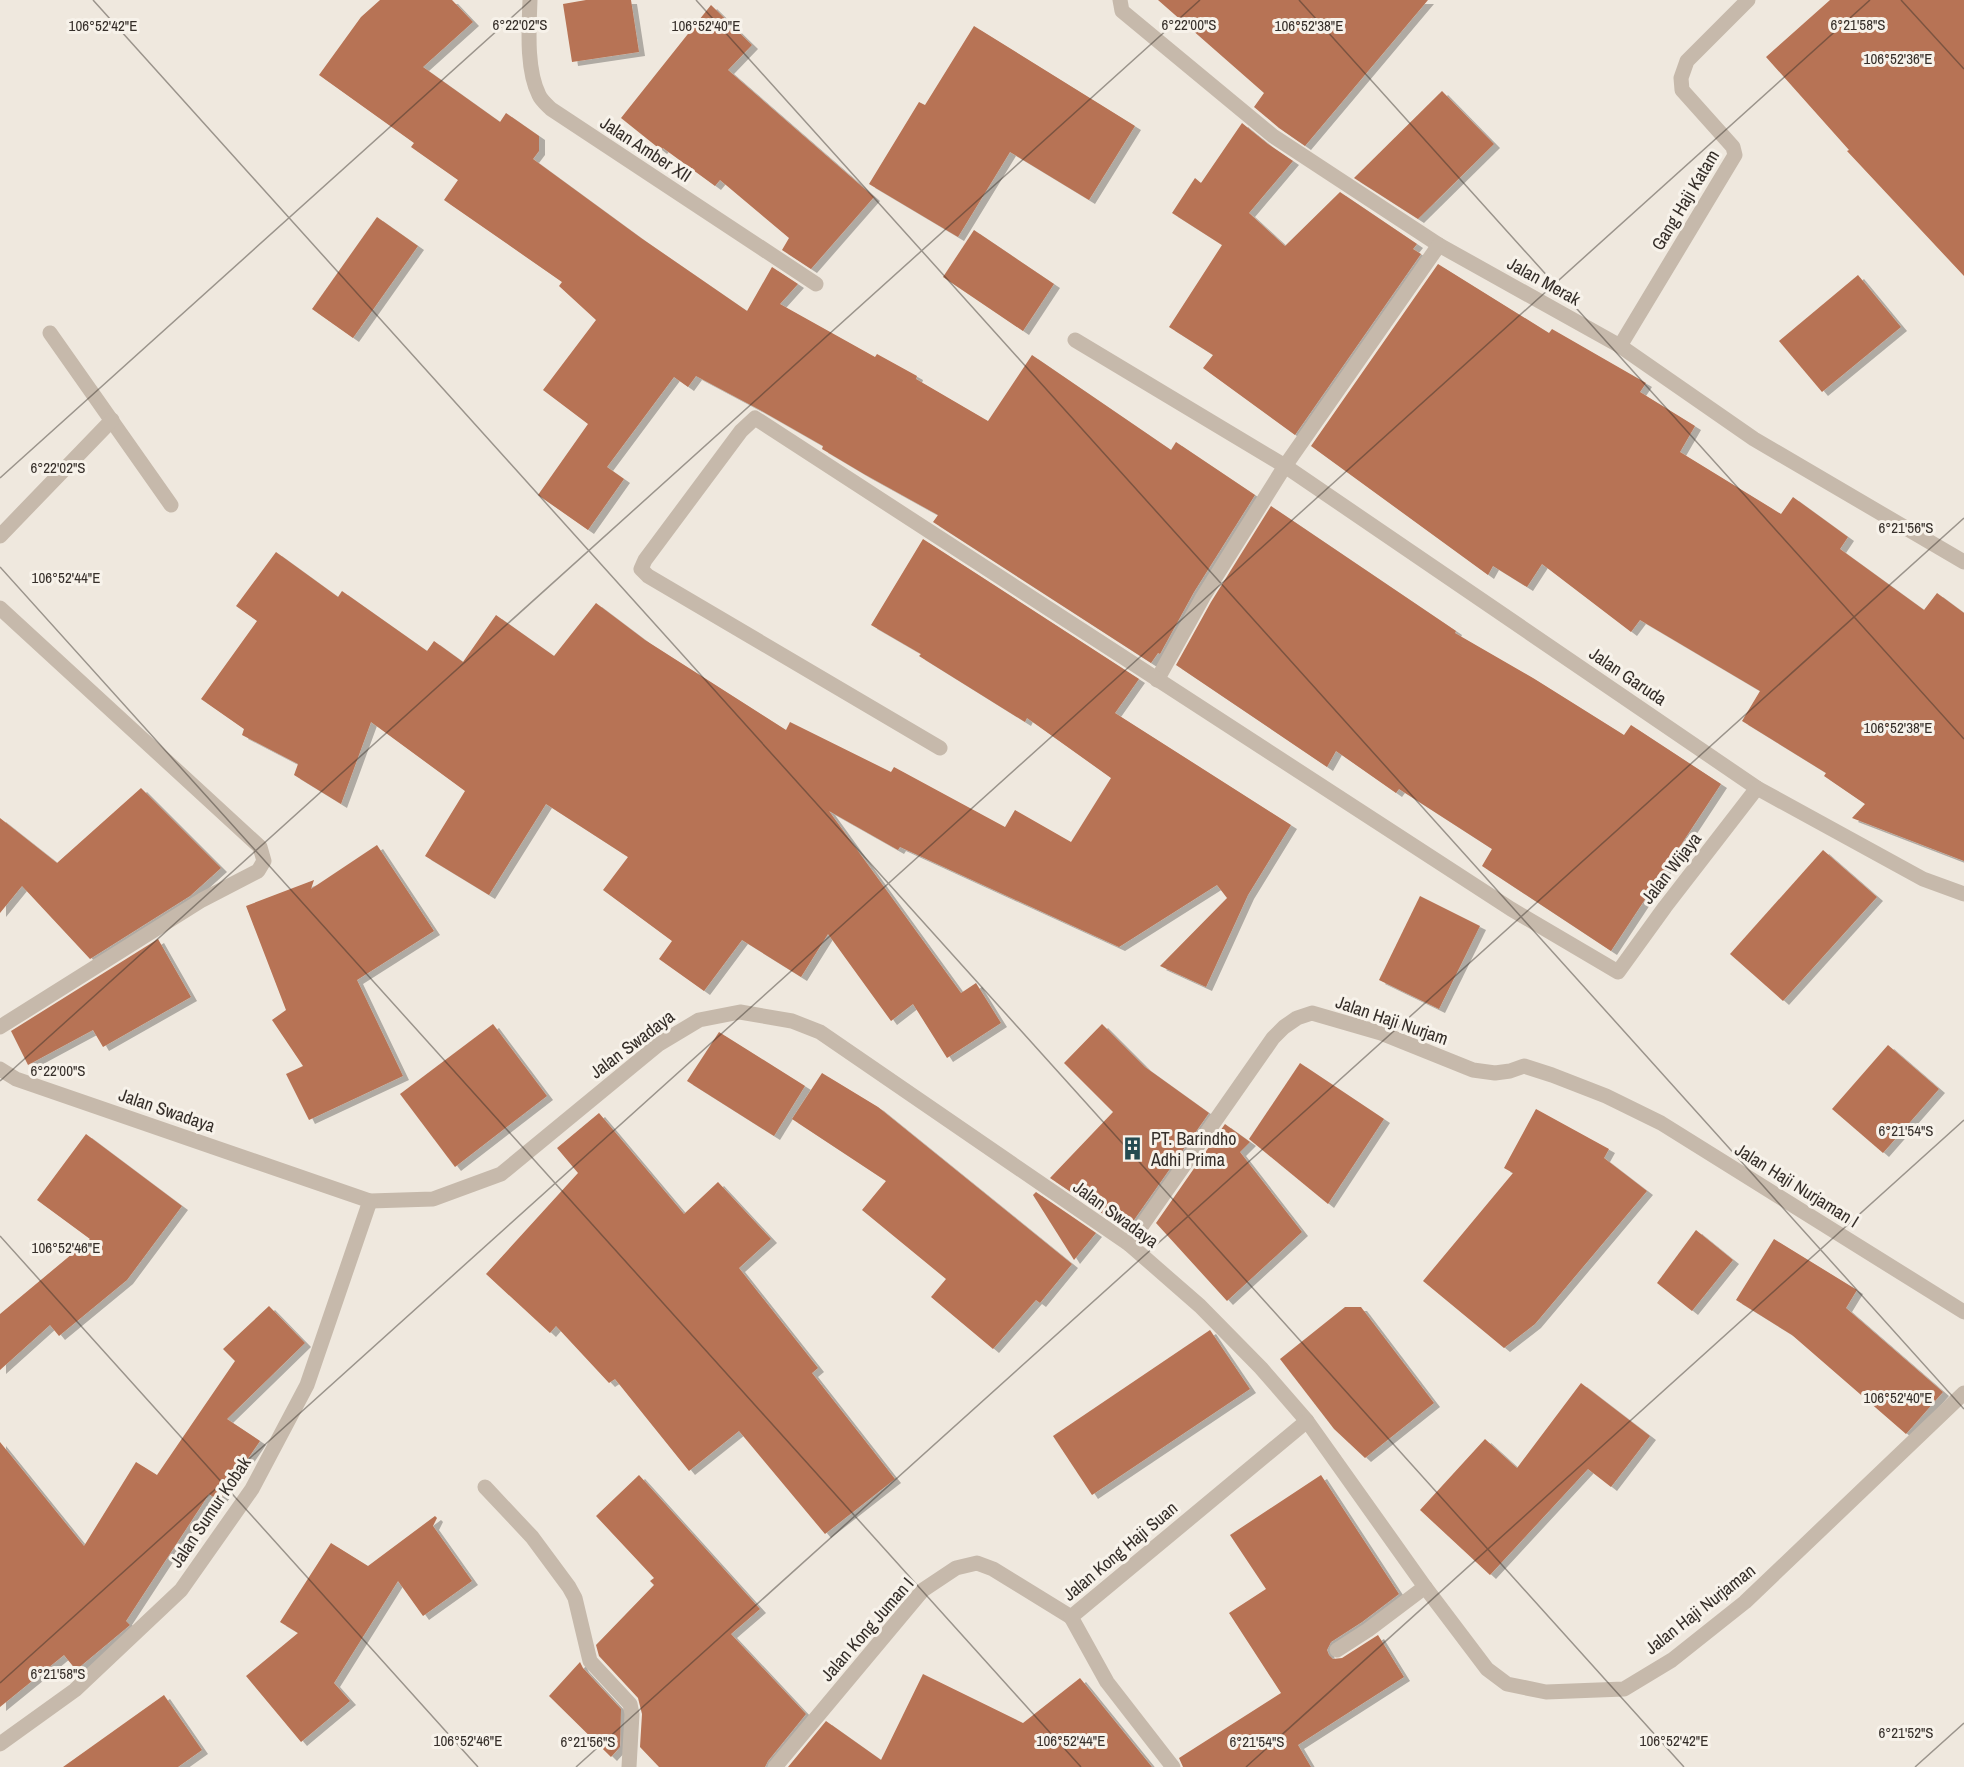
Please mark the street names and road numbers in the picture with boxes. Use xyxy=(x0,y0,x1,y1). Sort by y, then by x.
street label: Jalan Amber XII xyxy=(595,110,697,188)
street label: Gang Haji Katam xyxy=(1645,145,1725,255)
street label: Jalan Merak xyxy=(1503,251,1586,312)
street label: Jalan Garuda xyxy=(1584,641,1672,711)
street label: Jalan Wijaya xyxy=(1635,827,1707,909)
street label: Jalan Haji Nurjam xyxy=(1332,989,1452,1051)
street label: Jalan Swadaya xyxy=(585,1004,679,1084)
street label: Jalan Swadaya xyxy=(116,1082,218,1138)
street label: Jalan Haji Nurjaman I xyxy=(1730,1137,1864,1233)
street label: Jalan Swadaya xyxy=(1068,1174,1164,1254)
street label: Jalan Sumur Kobak xyxy=(164,1451,257,1572)
street label: Jalan Kong Haji Suan xyxy=(1057,1496,1183,1606)
street label: Jalan Haji Nurjaman xyxy=(1640,1558,1760,1660)
street label: Jalan Kong Juman I xyxy=(815,1572,919,1686)

